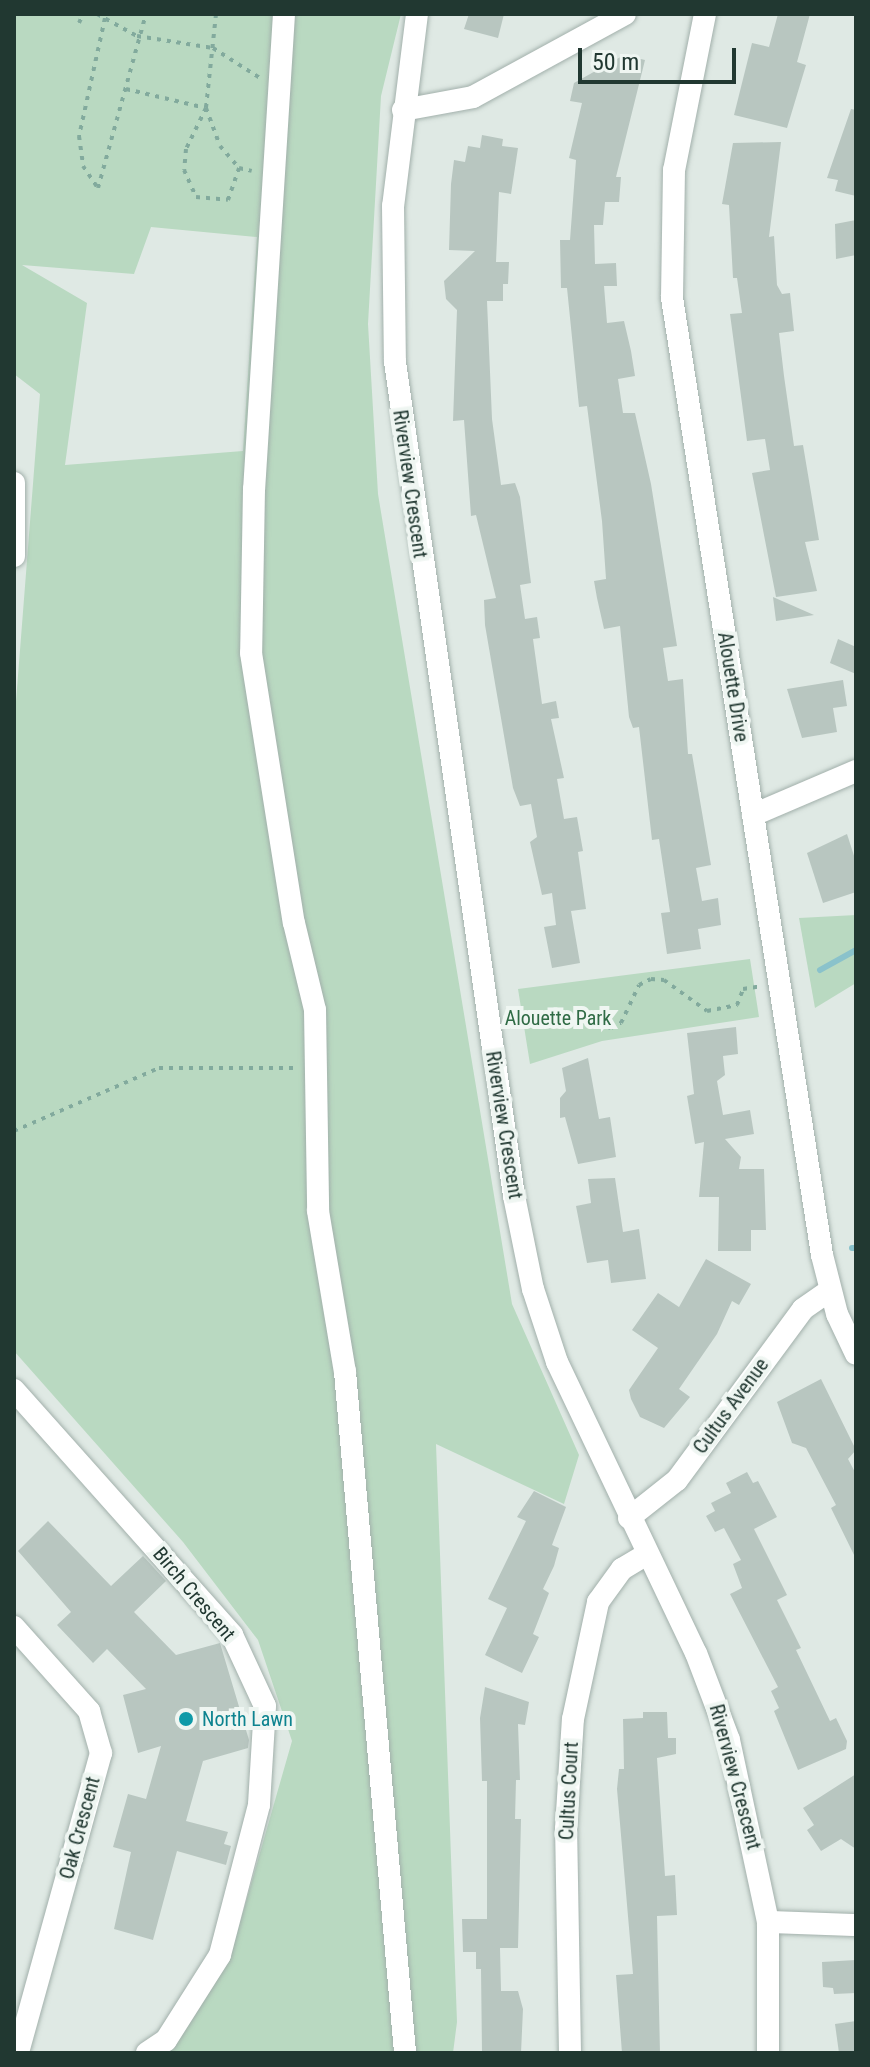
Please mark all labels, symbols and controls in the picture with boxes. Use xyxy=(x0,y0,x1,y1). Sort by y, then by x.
scale bar xyxy=(582,32,740,82)
text: 50 m xyxy=(592,48,639,76)
street label: Riverview Crescent xyxy=(388,408,432,560)
street label: Alouette Drive xyxy=(712,630,754,744)
park label: Alouette Park xyxy=(505,1006,611,1030)
street label: Riverview Crescent xyxy=(480,1049,528,1201)
street label: Cultus Avenue xyxy=(688,1353,774,1459)
street label: Birch Crescent xyxy=(148,1542,240,1646)
street label: Riverview Crescent xyxy=(704,1702,766,1852)
place label: North Lawn xyxy=(202,1707,293,1731)
marker: North Lawn xyxy=(177,1710,195,1728)
street label: Cultus Court xyxy=(554,1741,584,1841)
street label: Oak Crescent xyxy=(55,1774,105,1882)

